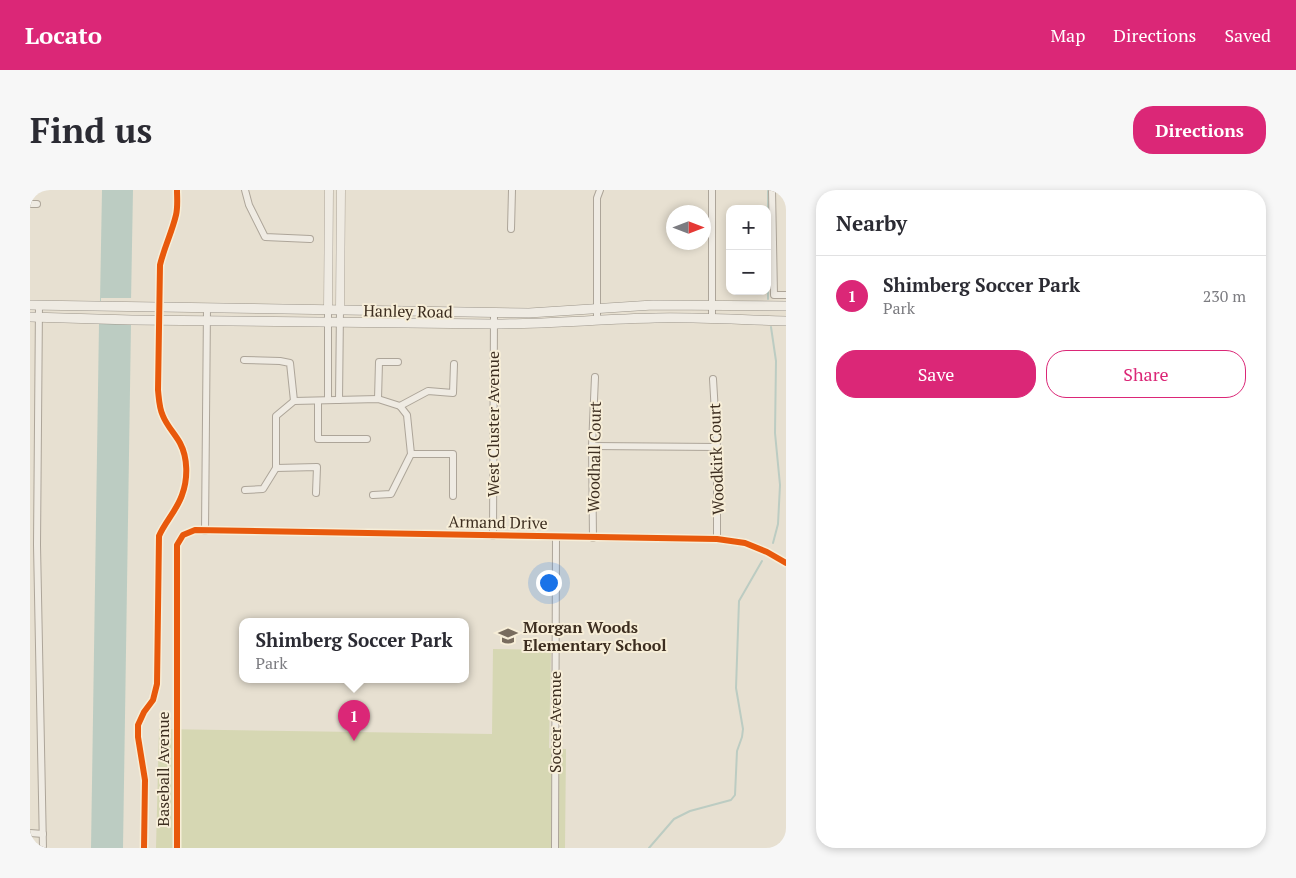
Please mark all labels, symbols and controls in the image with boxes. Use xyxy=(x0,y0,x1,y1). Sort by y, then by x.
text: Locato xyxy=(25,19,102,51)
text: Map xyxy=(1050,23,1085,47)
text: Directions xyxy=(1113,23,1196,47)
text: Saved xyxy=(1224,23,1271,47)
button: Directions xyxy=(1133,106,1266,154)
text: Find us xyxy=(30,107,152,153)
north arrow xyxy=(666,205,711,250)
map controls xyxy=(726,205,771,295)
button: + xyxy=(726,205,771,250)
text: Nearby xyxy=(836,209,907,237)
button: − xyxy=(726,250,771,295)
text: Shimberg Soccer Park xyxy=(883,272,1080,297)
text: 1 xyxy=(847,285,857,307)
text: 230 m xyxy=(1203,285,1246,307)
text: Park xyxy=(883,297,915,319)
street label: Hanley Road xyxy=(363,299,453,323)
button: Save xyxy=(836,350,1036,398)
button: Share xyxy=(1046,350,1246,398)
street label: West Cluster Avenue xyxy=(482,351,504,497)
street label: Woodhall Court xyxy=(582,401,606,513)
street label: Woodkirk Court xyxy=(703,403,729,515)
street label: Armand Drive xyxy=(448,510,548,534)
your location xyxy=(536,570,562,596)
place label: Morgan Woods Elementary School xyxy=(523,616,667,656)
popup xyxy=(239,618,469,683)
school or university icon: Morgan Woods Elementary School xyxy=(497,625,519,647)
text: Shimberg Soccer Park xyxy=(255,627,453,652)
text: Park xyxy=(255,652,287,674)
street label: Soccer Avenue xyxy=(544,671,566,773)
pin: 1 xyxy=(338,700,370,741)
street label: Baseball Avenue xyxy=(152,711,174,827)

